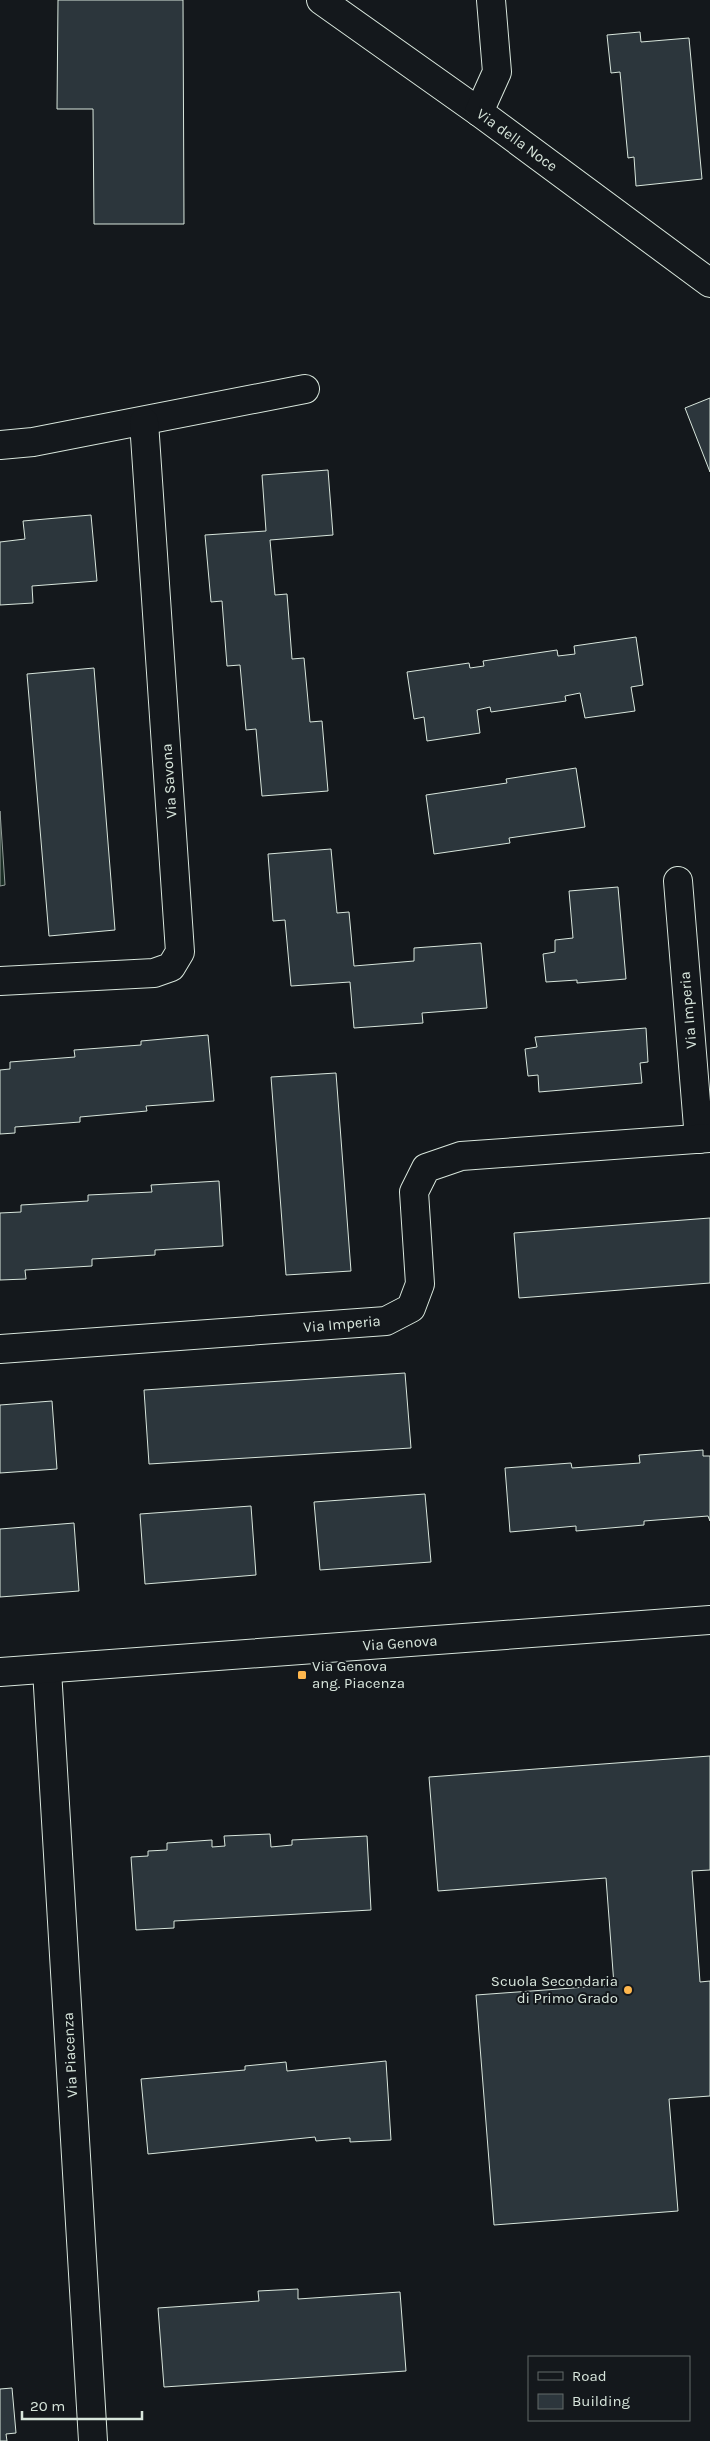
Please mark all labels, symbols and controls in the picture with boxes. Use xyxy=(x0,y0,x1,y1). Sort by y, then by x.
street label: Via della Noce xyxy=(473,105,561,175)
street label: Via Savona xyxy=(157,743,181,819)
street label: Via Imperia xyxy=(676,971,700,1049)
street label: Via Imperia xyxy=(303,1312,381,1336)
street label: Via Genova xyxy=(362,1631,438,1655)
place label: Via Genova ang. Piacenza xyxy=(312,1657,405,1692)
marker: Via Genova ang. Piacenza xyxy=(296,1669,308,1681)
place label: Scuola Secondaria di Primo Grado xyxy=(491,1972,618,2007)
marker: Scuola Secondaria di Primo Grado xyxy=(622,1984,634,1996)
street label: Via Piacenza xyxy=(59,2012,81,2098)
legend xyxy=(528,2356,690,2421)
text: Road xyxy=(572,2367,607,2385)
scale bar xyxy=(22,2388,142,2420)
text: Building xyxy=(572,2392,630,2410)
text: 20 m xyxy=(30,2397,65,2415)

